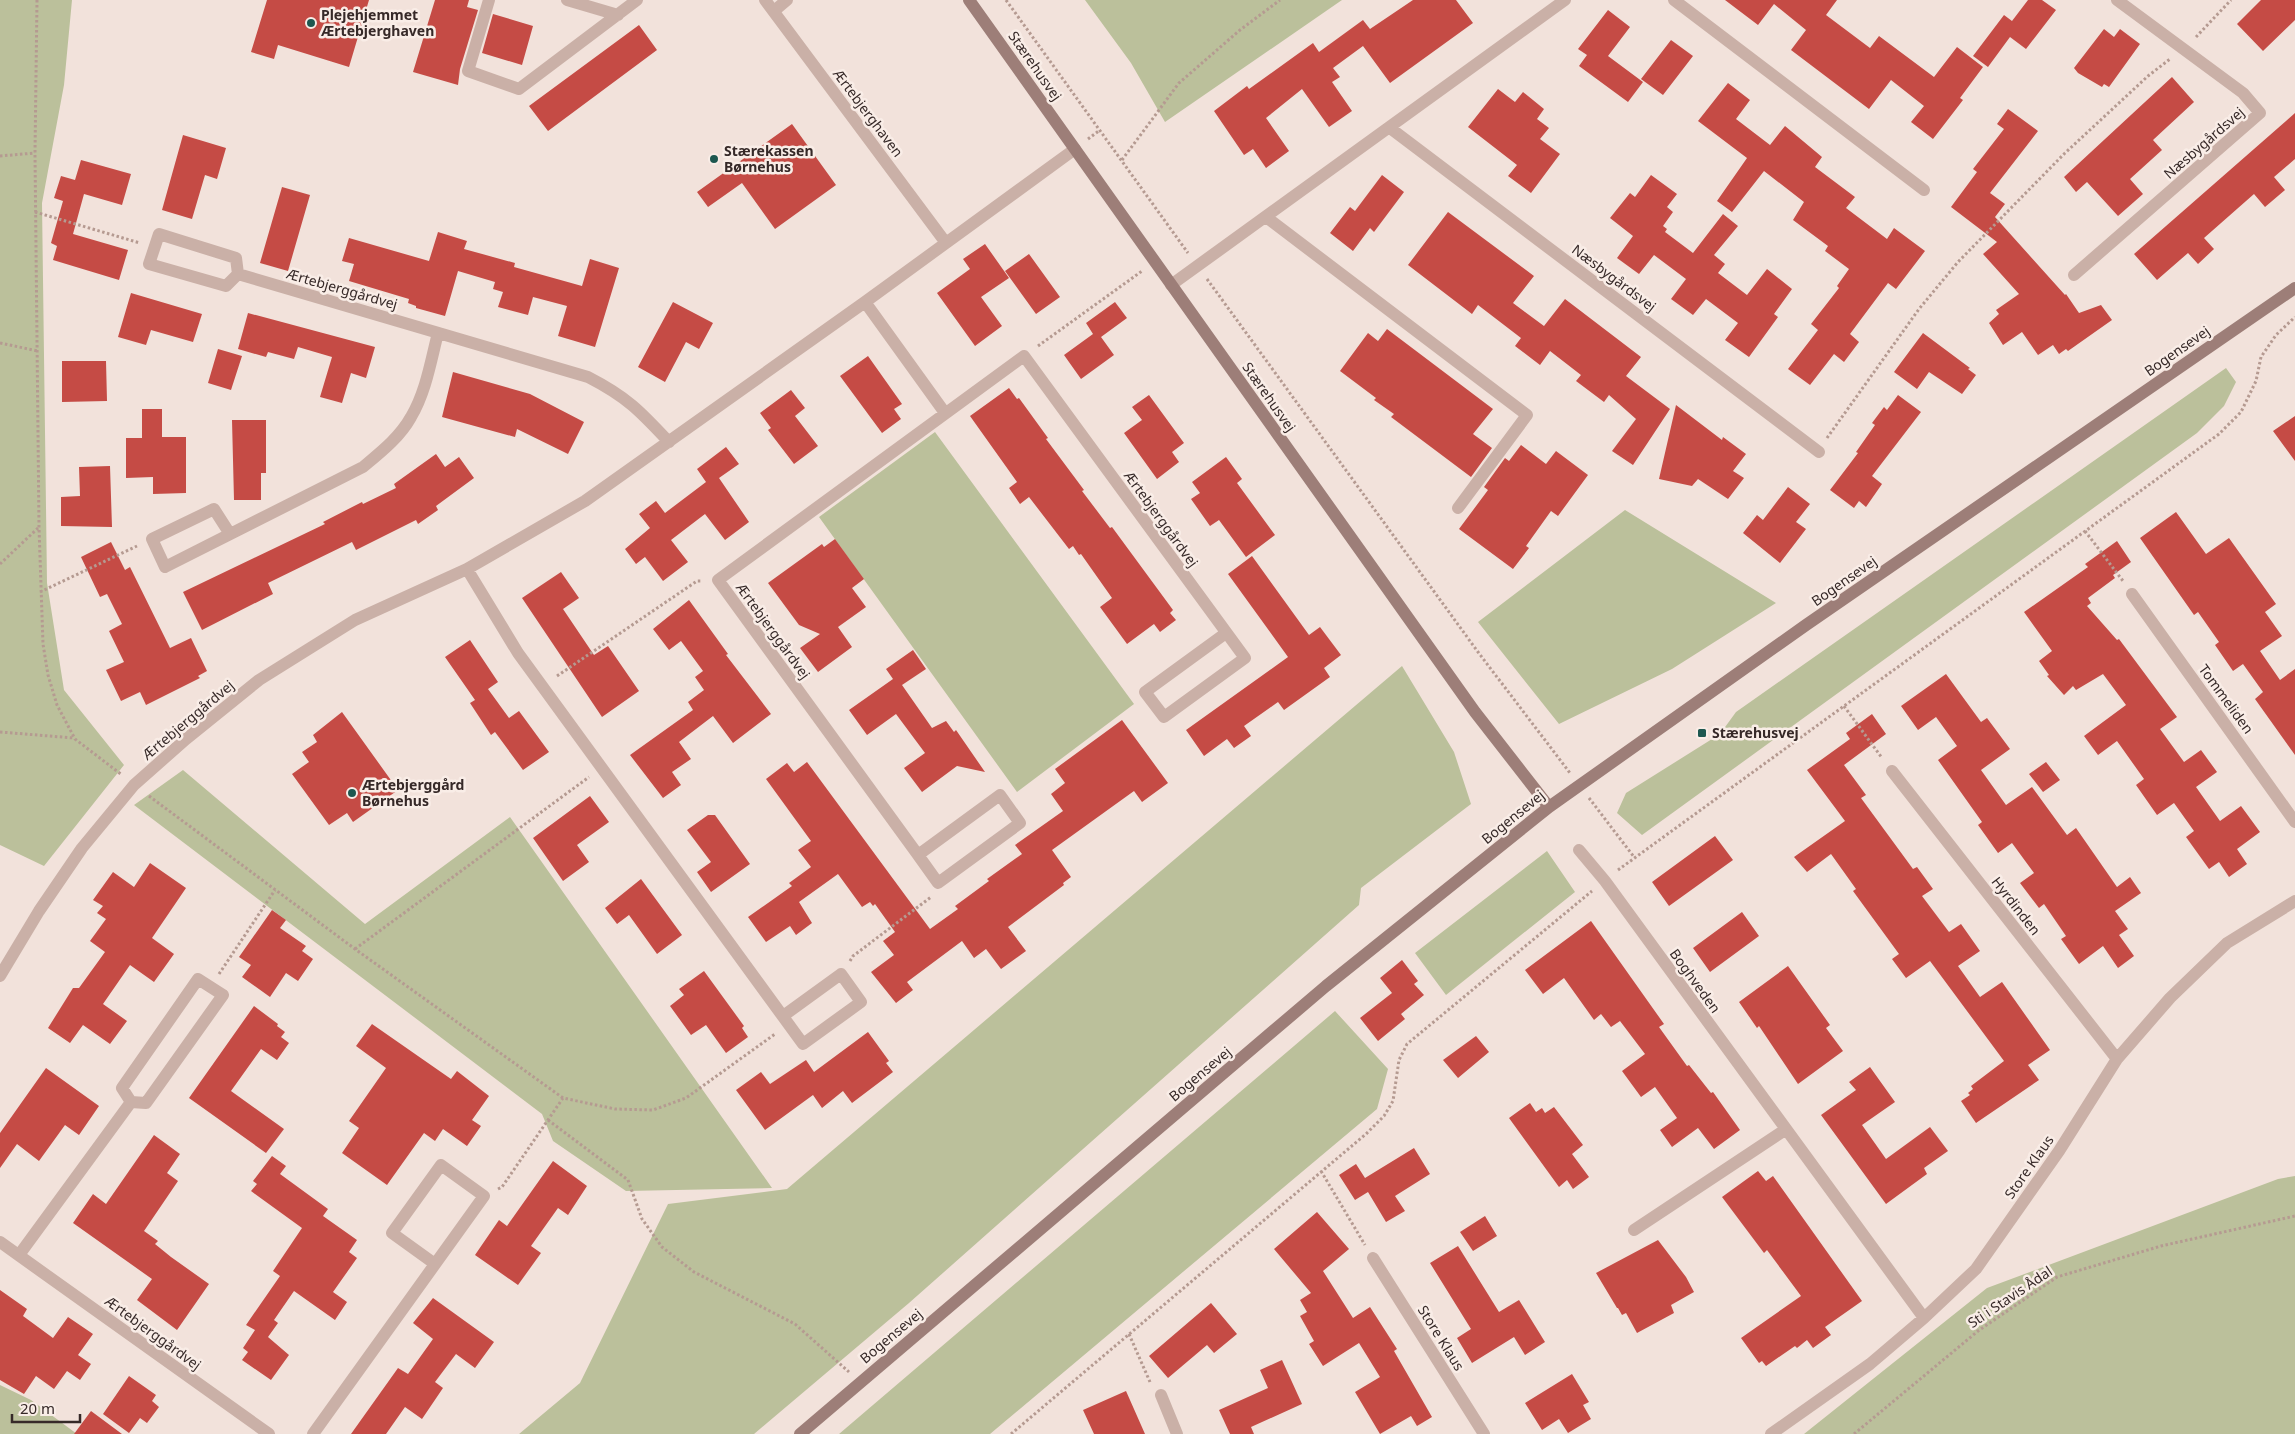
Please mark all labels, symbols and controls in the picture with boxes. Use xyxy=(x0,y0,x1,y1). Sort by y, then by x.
place label: Plejehjemmet Ærtebjerghaven xyxy=(321,5,434,40)
marker: Plejehjemmet Ærtebjerghaven xyxy=(305,17,317,29)
street label: Stærehusvej xyxy=(1004,27,1066,104)
street label: Ærtebjerghaven xyxy=(828,64,908,161)
street label: Næsbygårdsvej xyxy=(2159,102,2248,183)
place label: Stærekassen Børnehus xyxy=(724,141,814,176)
marker: Stærekassen Børnehus xyxy=(708,153,720,165)
street label: Næsbygårdsvej xyxy=(1568,240,1660,316)
street label: Ærtebjerggårdvej xyxy=(283,263,400,313)
street label: Bogensevej xyxy=(2140,321,2213,380)
street label: Stærehusvej xyxy=(1238,358,1300,435)
street label: Ærtebjerggårdvej xyxy=(1119,466,1203,571)
street label: Bogensevej xyxy=(1807,551,1880,610)
street label: Ærtebjerggårdvej xyxy=(731,578,815,683)
street label: Tommeliden xyxy=(2195,660,2258,737)
street label: Ærtebjerggårdvej xyxy=(137,675,238,764)
place label: Stærehusvej xyxy=(1712,723,1799,742)
marker: Stærehusvej xyxy=(1696,727,1708,739)
place label: Ærtebjerggård Børnehus xyxy=(362,775,464,810)
street label: Bogensevej xyxy=(1477,785,1548,848)
marker: Ærtebjerggård Børnehus xyxy=(346,787,358,799)
street label: Hyrdinden xyxy=(1988,873,2045,939)
street label: Boghveden xyxy=(1666,945,1725,1017)
street label: Bogensevej xyxy=(1165,1042,1235,1105)
street label: Store Klaus xyxy=(2000,1131,2058,1202)
street label: Sti i Stavis Ådal xyxy=(1964,1261,2056,1332)
street label: Ærtebjerggårdvej xyxy=(101,1291,205,1374)
street label: Store Klaus xyxy=(1414,1301,1469,1374)
street label: Bogensevej xyxy=(856,1304,926,1367)
scale bar xyxy=(12,1392,80,1424)
text: 20 m xyxy=(20,1398,55,1418)

